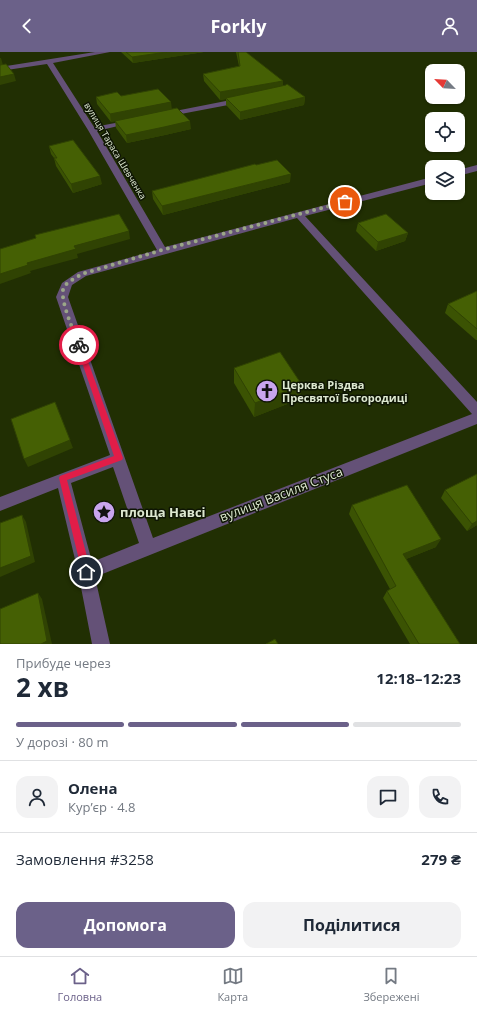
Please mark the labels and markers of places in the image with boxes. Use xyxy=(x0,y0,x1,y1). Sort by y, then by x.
pin xyxy=(328,185,362,219)
place label: Церква Різдва Пресвятої Богородиці xyxy=(282,377,408,405)
church icon: Церква Різдва Пресвятої Богородиці xyxy=(254,378,280,404)
place icon: площа Навсі xyxy=(91,499,117,525)
place label: площа Навсі xyxy=(120,503,206,521)
pin xyxy=(69,555,103,589)

